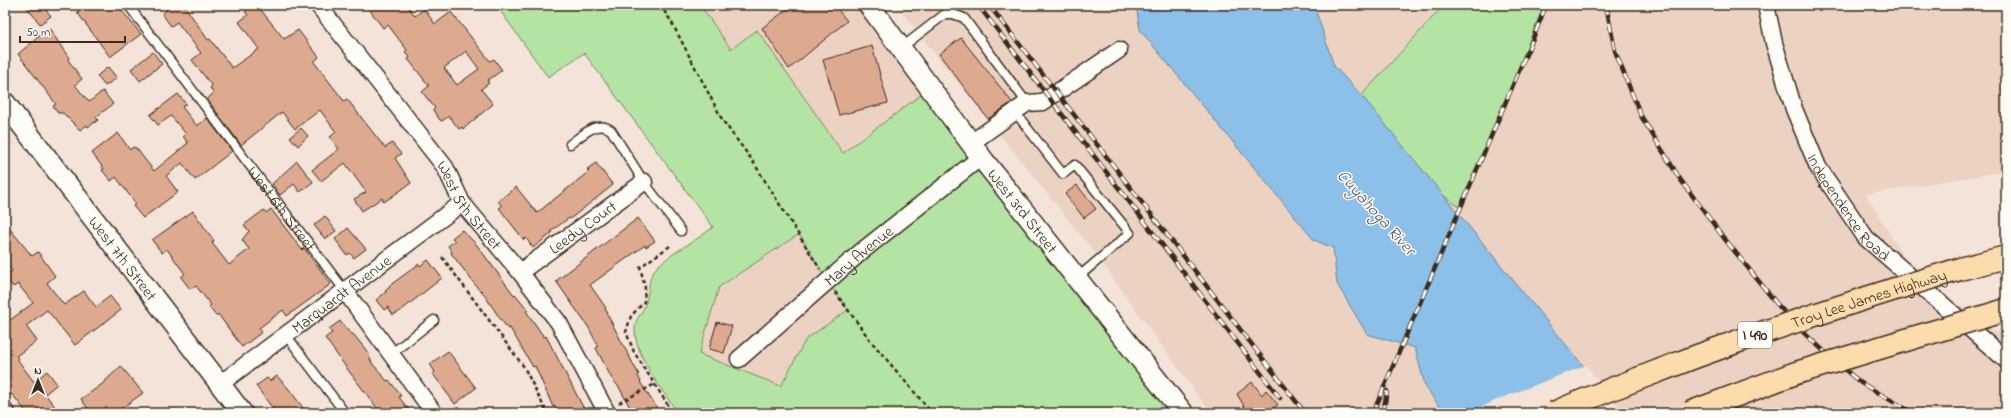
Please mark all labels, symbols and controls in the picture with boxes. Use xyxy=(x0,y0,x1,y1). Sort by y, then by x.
scale bar xyxy=(20,18,125,44)
text: 50 m xyxy=(26,24,50,42)
street label: Independence Road xyxy=(1800,150,1895,268)
street label: West 5th Street xyxy=(430,156,507,256)
street label: West 6th Street xyxy=(240,162,321,258)
street label: West 3rd Street xyxy=(981,164,1063,260)
water label: Cuyahoga River xyxy=(1330,164,1423,264)
street label: Leedy Court xyxy=(545,195,623,261)
street label: West 7th Street xyxy=(82,212,162,307)
street label: Mary Avenue xyxy=(820,220,900,293)
street label: Marquardt Avenue xyxy=(287,249,398,340)
street label: Troy Lee James Highway xyxy=(1788,264,1950,336)
road number: I 490 xyxy=(1738,322,1772,348)
north arrow xyxy=(18,360,58,400)
text: N xyxy=(34,363,42,379)

